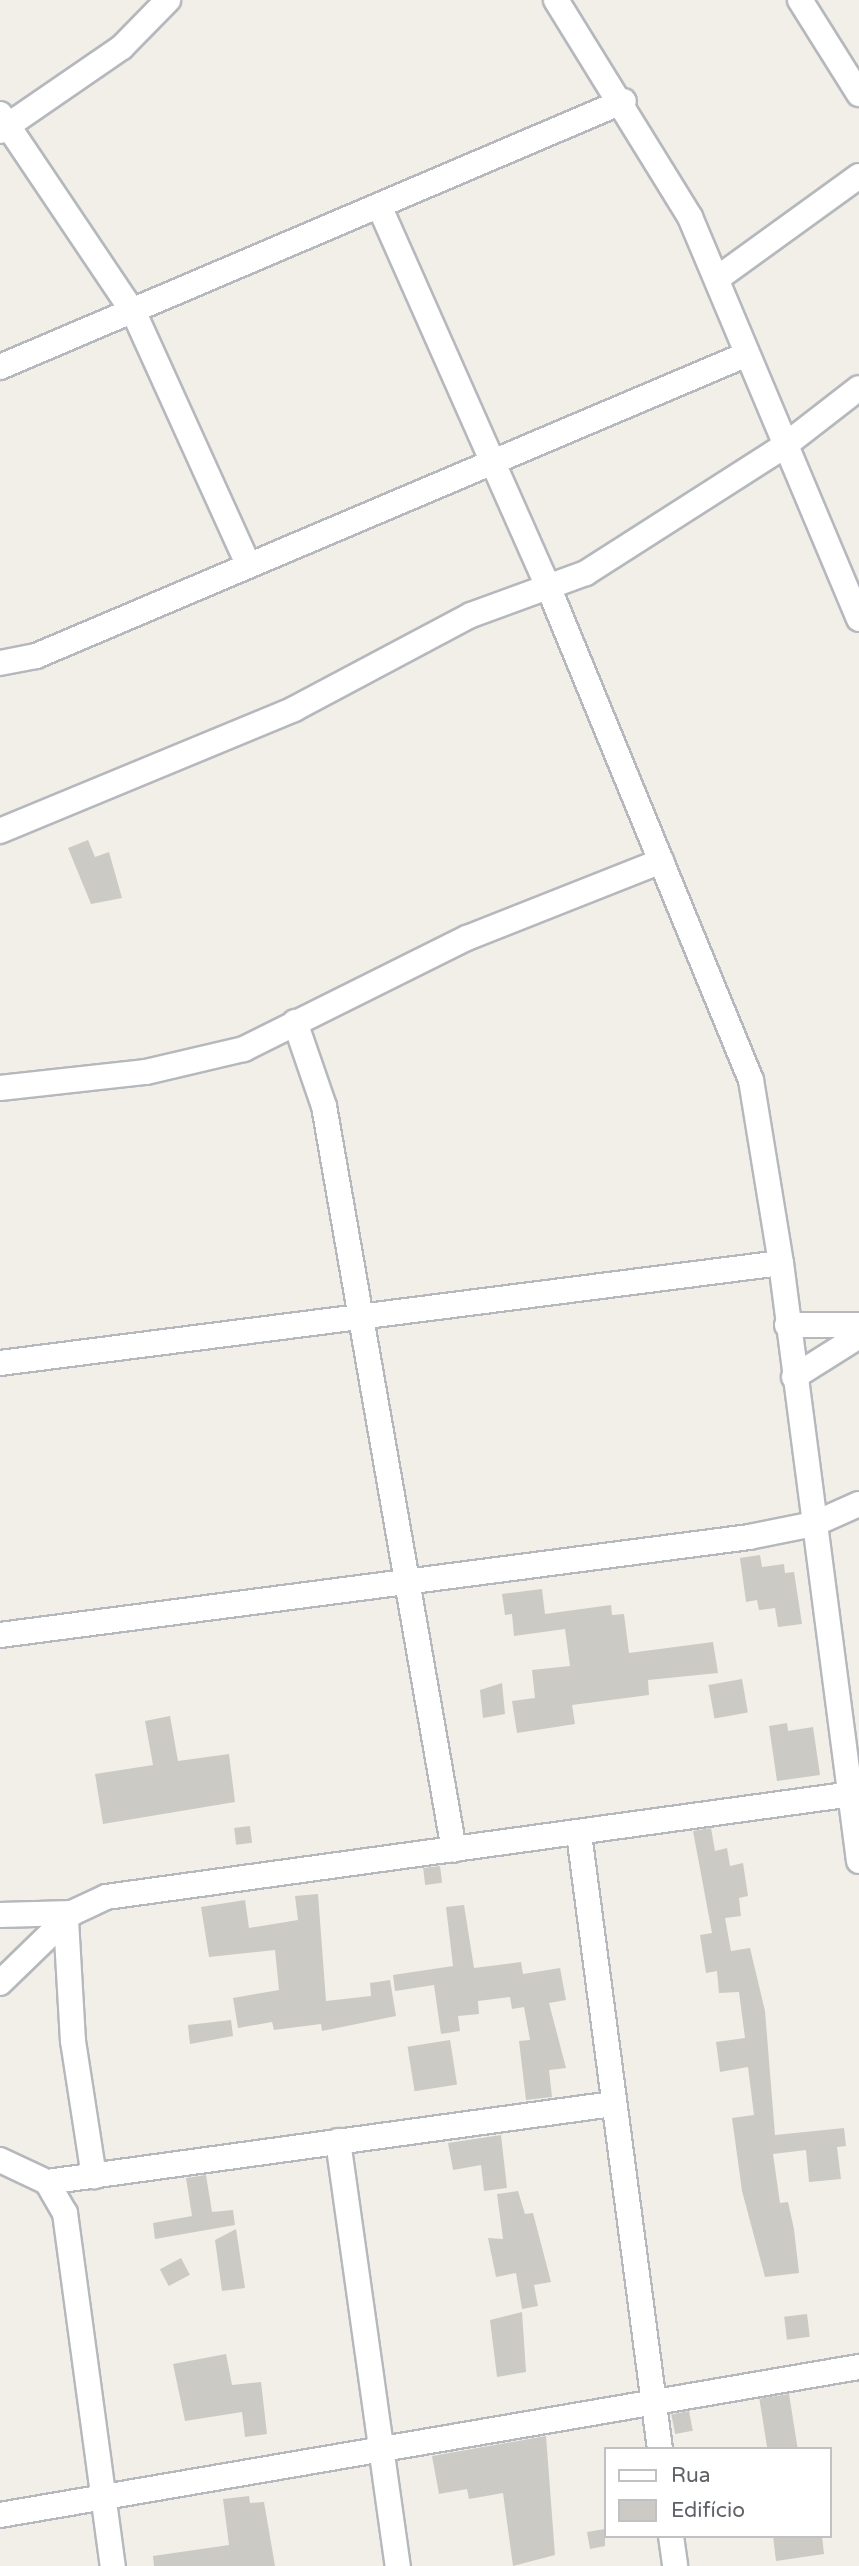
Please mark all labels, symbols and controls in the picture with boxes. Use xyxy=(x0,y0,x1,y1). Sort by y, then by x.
legend xyxy=(604,2447,831,2538)
text: Rua xyxy=(671,2463,711,2488)
text: Edifício xyxy=(671,2498,745,2523)

